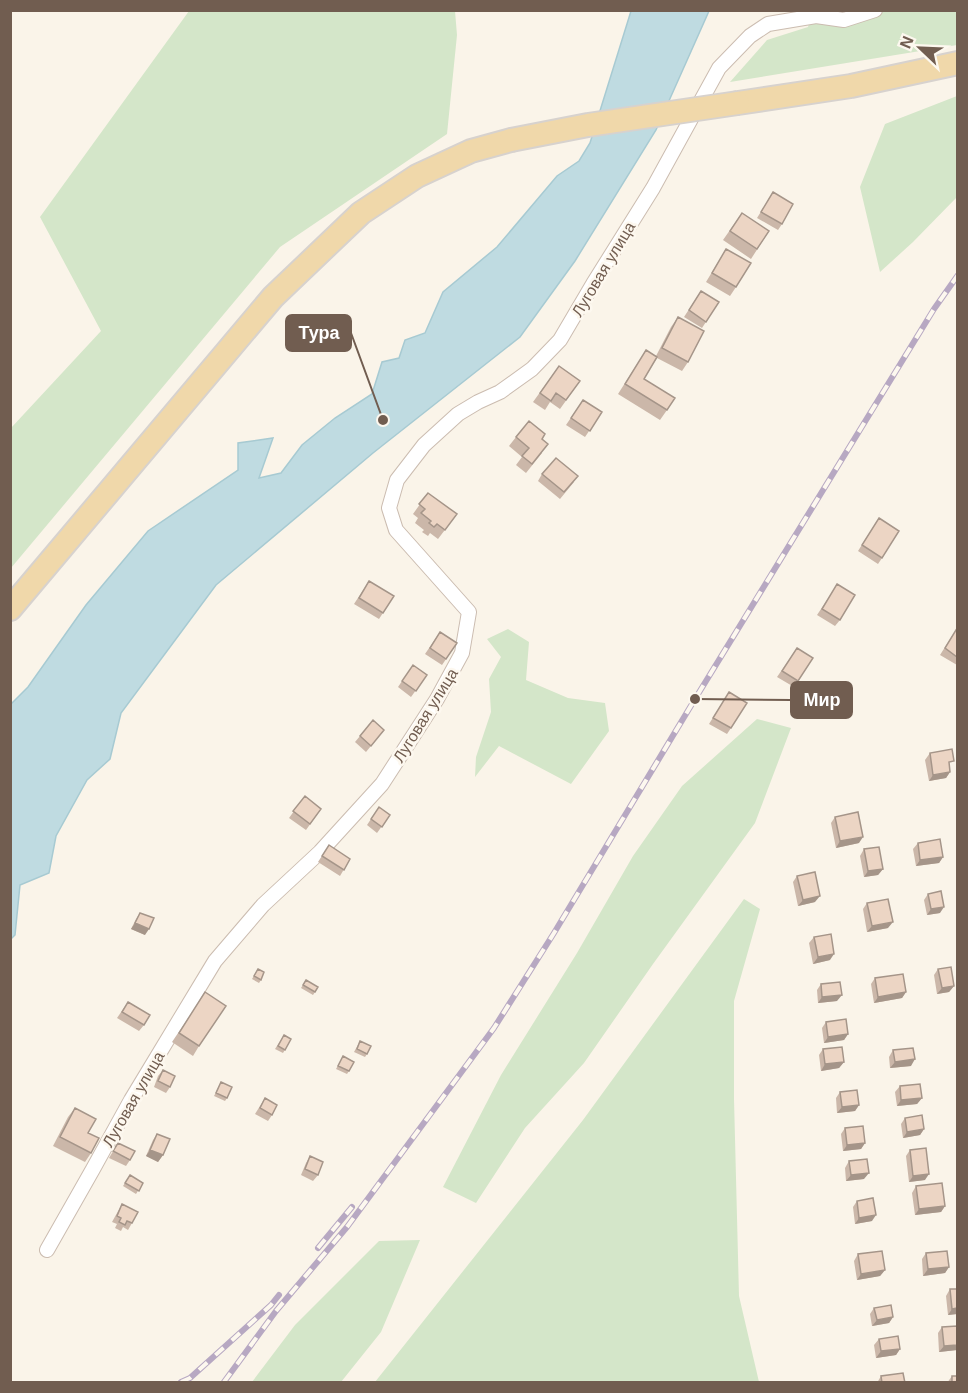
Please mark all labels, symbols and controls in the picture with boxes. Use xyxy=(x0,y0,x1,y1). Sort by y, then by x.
north arrow xyxy=(890,18,950,78)
text: N xyxy=(897,34,917,51)
street label: Луговая улица xyxy=(568,219,638,320)
callout: Тура xyxy=(286,315,351,351)
text: Тура xyxy=(298,323,341,343)
street label: Луговая улица xyxy=(390,665,461,765)
callout: Мир xyxy=(791,682,852,718)
text: Мир xyxy=(803,690,841,710)
street label: Луговая улица xyxy=(99,1048,168,1150)

